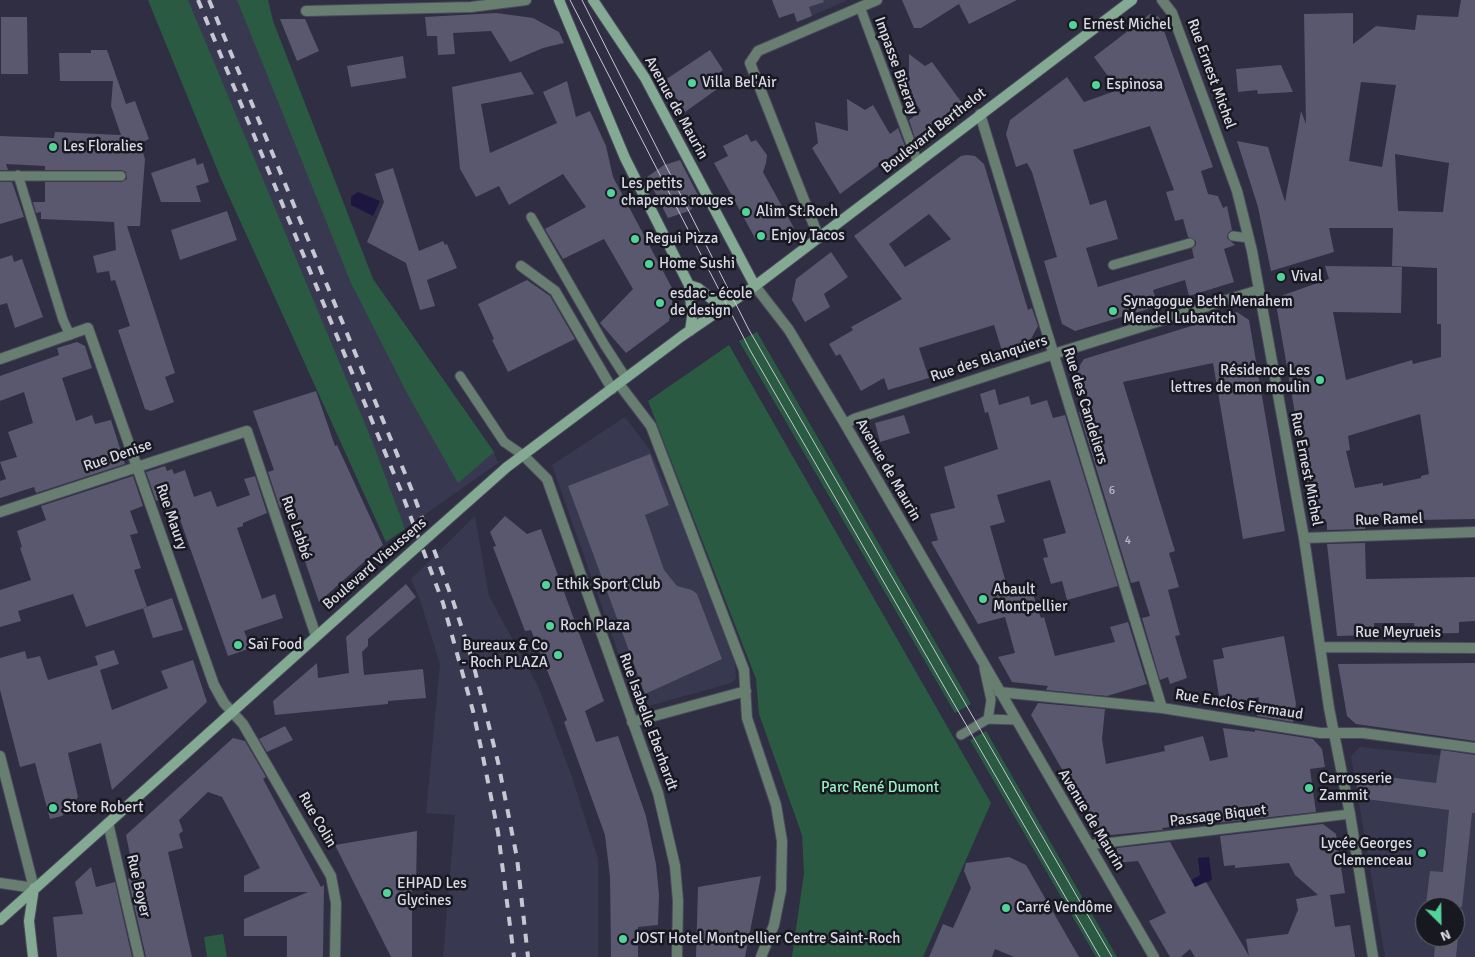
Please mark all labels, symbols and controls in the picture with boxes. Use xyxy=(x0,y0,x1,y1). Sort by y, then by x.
street label: Impasse Bizeray xyxy=(870,15,922,117)
place label: Ernest Michel xyxy=(1083,16,1171,34)
street label: Rue Ernest Michel xyxy=(1183,17,1239,131)
marker: Ernest Michel xyxy=(1067,19,1079,31)
street label: Avenue de Maurin xyxy=(640,53,712,163)
place label: Villa Bel'Air xyxy=(702,74,777,92)
place label: Espinosa xyxy=(1106,76,1163,94)
marker: Villa Bel'Air xyxy=(686,77,698,89)
marker: Espinosa xyxy=(1090,79,1102,91)
street label: Boulevard Berthelot xyxy=(878,84,990,178)
place label: Les Floralies xyxy=(63,138,143,156)
marker: Les Floralies xyxy=(47,141,59,153)
place label: Les petits chaperons rouges xyxy=(621,175,734,210)
marker: Les petits chaperons rouges xyxy=(605,187,617,199)
place label: Alim St.Roch xyxy=(756,203,838,221)
marker: Alim St.Roch xyxy=(740,206,752,218)
place label: Enjoy Tacos xyxy=(771,227,845,245)
place label: Regui Pizza xyxy=(645,230,718,248)
marker: Enjoy Tacos xyxy=(755,230,767,242)
marker: Regui Pizza xyxy=(629,233,641,245)
place label: Home Sushi xyxy=(659,255,735,273)
marker: Home Sushi xyxy=(643,258,655,270)
place label: Vival xyxy=(1291,268,1322,286)
marker: Vival xyxy=(1275,271,1287,283)
place label: esdac - école de design xyxy=(670,285,753,320)
place label: Synagogue Beth Menahem Mendel Lubavitch xyxy=(1123,293,1293,328)
marker: esdac - école de design xyxy=(654,297,666,309)
marker: Synagogue Beth Menahem Mendel Lubavitch xyxy=(1107,305,1119,317)
street label: Rue des Blanquiers xyxy=(928,332,1050,386)
street label: Rue des Candeliers xyxy=(1059,345,1111,467)
place label: Résidence Les lettres de mon moulin xyxy=(1171,362,1310,397)
marker: Résidence Les lettres de mon moulin xyxy=(1314,374,1326,386)
street label: Rue Ernest Michel xyxy=(1286,410,1326,528)
street label: Avenue de Maurin xyxy=(851,416,925,524)
street label: Rue Denise xyxy=(81,436,155,476)
street label: Rue Maury xyxy=(151,482,191,552)
house number: 6 xyxy=(1109,484,1115,498)
street label: Rue Labbé xyxy=(277,494,315,562)
street label: Rue Ramel xyxy=(1355,510,1423,530)
street label: Boulevard Vieussens xyxy=(319,514,431,614)
house number: 4 xyxy=(1125,534,1131,548)
place label: Ethik Sport Club xyxy=(556,576,661,594)
marker: Ethik Sport Club xyxy=(540,579,552,591)
place label: Abault Montpellier xyxy=(993,581,1067,616)
marker: Abault Montpellier xyxy=(977,593,989,605)
place label: Roch Plaza xyxy=(560,617,630,635)
marker: Roch Plaza xyxy=(544,620,556,632)
street label: Rue Meyrueis xyxy=(1355,624,1441,642)
place label: Saï Food xyxy=(248,636,302,654)
place label: Bureaux & Co - Roch PLAZA xyxy=(461,637,548,672)
marker: Saï Food xyxy=(232,639,244,651)
marker: Bureaux & Co - Roch PLAZA xyxy=(552,649,564,661)
street label: Rue Isabelle Eberhardt xyxy=(615,651,681,793)
street label: Rue Enclos Fermaud xyxy=(1174,686,1304,724)
street label: Avenue de Maurin xyxy=(1054,766,1128,874)
place label: Carrosserie Zammit xyxy=(1319,770,1392,805)
park label: Parc René Dumont xyxy=(821,779,939,797)
marker: Carrosserie Zammit xyxy=(1303,782,1315,794)
street label: Rue Colin xyxy=(294,789,340,851)
place label: Store Robert xyxy=(63,799,143,817)
street label: Passage Biquet xyxy=(1169,801,1267,831)
marker: Store Robert xyxy=(47,802,59,814)
place label: Lycée Georges Clemenceau xyxy=(1320,835,1412,870)
marker: Lycée Georges Clemenceau xyxy=(1416,847,1428,859)
street label: Rue Boyer xyxy=(122,853,154,919)
place label: EHPAD Les Glycines xyxy=(397,875,467,910)
marker: EHPAD Les Glycines xyxy=(381,887,393,899)
north arrow xyxy=(1415,897,1465,947)
place label: Carré Vendôme xyxy=(1016,899,1113,917)
marker: Carré Vendôme xyxy=(1000,902,1012,914)
text: N xyxy=(1438,926,1453,945)
place label: JOST Hotel Montpellier Centre Saint-Roch xyxy=(633,930,900,948)
marker: JOST Hotel Montpellier Centre Saint-Roch xyxy=(617,933,629,945)

